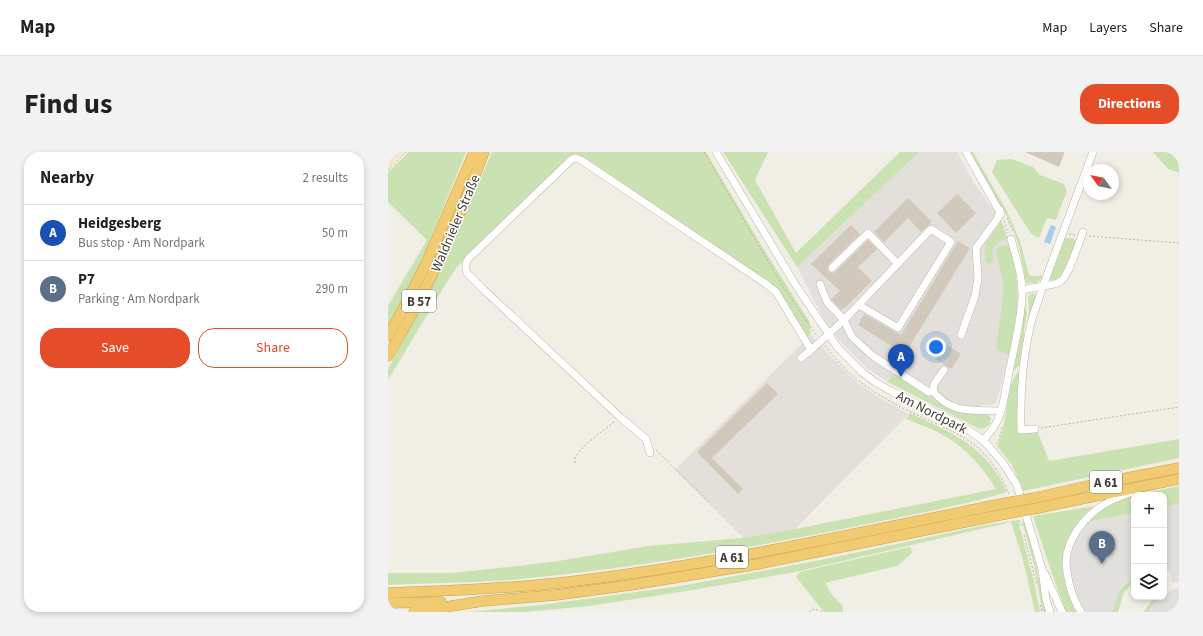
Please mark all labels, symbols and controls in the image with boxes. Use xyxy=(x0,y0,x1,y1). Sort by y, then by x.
text: Map xyxy=(20,14,55,41)
text: Map xyxy=(1042,18,1067,38)
text: Layers xyxy=(1089,18,1127,38)
text: Share xyxy=(1149,18,1183,38)
text: Find us xyxy=(24,84,112,124)
button: Directions xyxy=(1080,84,1179,124)
north arrow xyxy=(1083,164,1119,200)
text: Nearby xyxy=(40,166,94,190)
text: 2 results xyxy=(303,169,348,187)
street label: Waldnieler Straße xyxy=(426,172,485,275)
text: Heidgesberg xyxy=(78,213,161,234)
text: A xyxy=(49,224,57,242)
text: 50 m xyxy=(322,224,348,242)
text: Bus stop · Am Nordpark xyxy=(78,234,205,252)
text: P7 xyxy=(78,269,95,290)
text: B xyxy=(49,280,57,298)
text: 290 m xyxy=(315,280,348,298)
text: Parking · Am Nordpark xyxy=(78,290,200,308)
road number: B 57 xyxy=(402,290,436,312)
button: Save xyxy=(40,328,190,368)
button: Share xyxy=(198,328,348,368)
your location xyxy=(926,337,946,357)
pin: A xyxy=(888,344,914,377)
street label: Am Nordpark xyxy=(892,386,971,439)
road number: A 61 xyxy=(1090,471,1122,493)
map controls xyxy=(1131,492,1167,600)
button: + xyxy=(1131,492,1167,528)
button: − xyxy=(1131,528,1167,564)
pin: B xyxy=(1089,531,1115,564)
road number: A 61 xyxy=(716,546,748,568)
button: layers xyxy=(1131,564,1167,600)

